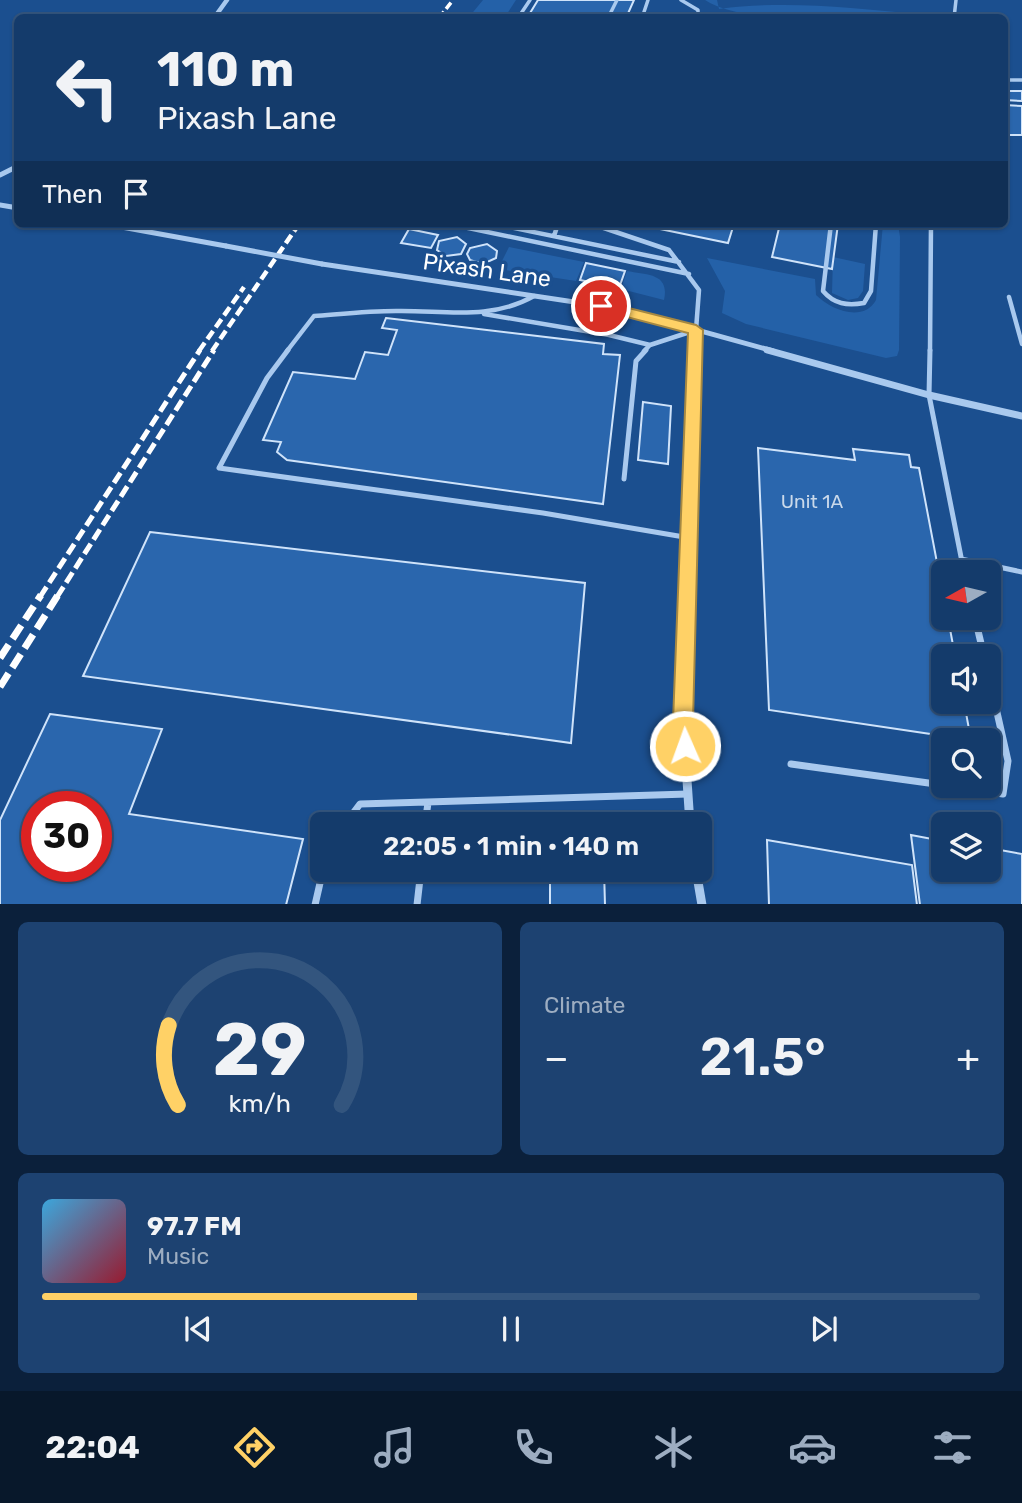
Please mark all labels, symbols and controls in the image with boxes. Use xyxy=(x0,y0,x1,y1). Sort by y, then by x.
text: 110 m xyxy=(157,40,294,98)
icon: left xyxy=(42,42,133,133)
text: Pixash Lane xyxy=(157,99,337,137)
icon: arrive xyxy=(117,175,155,213)
text: Then xyxy=(42,179,103,210)
street label: Pixash Lane xyxy=(421,247,553,293)
pin xyxy=(571,276,631,336)
icon: arrive xyxy=(582,287,620,325)
house number: Unit 1A xyxy=(781,490,843,513)
north arrow xyxy=(931,560,1001,630)
map controls xyxy=(931,560,1001,882)
button: sound xyxy=(931,644,1001,714)
position arrow xyxy=(648,709,722,783)
button: search xyxy=(931,728,1001,798)
speed limit sign: 30 xyxy=(21,791,112,882)
button: layers xyxy=(931,812,1001,882)
text: 22:05 · 1 min · 140 m xyxy=(383,831,639,862)
text: Climate xyxy=(544,991,625,1019)
text: 29 xyxy=(213,1007,307,1093)
text: 21.5° xyxy=(699,1026,826,1088)
text: − xyxy=(544,1035,569,1081)
text: + xyxy=(956,1035,980,1081)
text: km/h xyxy=(229,1088,291,1117)
text: 97.7 FM xyxy=(147,1211,242,1242)
text: Music xyxy=(147,1242,209,1270)
icon: previous xyxy=(179,1310,217,1348)
icon: pause xyxy=(492,1310,530,1348)
icon: next xyxy=(805,1310,843,1348)
icon: directions xyxy=(230,1423,279,1472)
icon: music xyxy=(370,1423,419,1472)
icon: phone xyxy=(509,1423,558,1472)
icon: climate xyxy=(649,1423,698,1472)
icon: car xyxy=(788,1423,837,1472)
icon: filters xyxy=(928,1423,977,1472)
text: 22:04 xyxy=(45,1428,140,1466)

